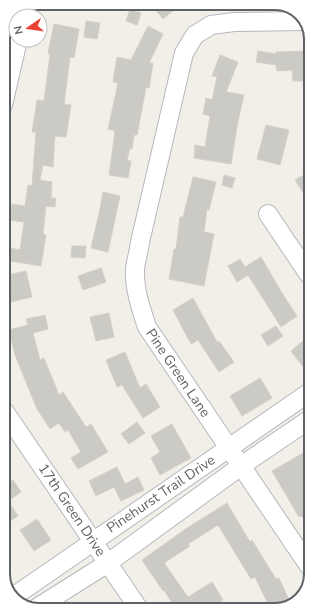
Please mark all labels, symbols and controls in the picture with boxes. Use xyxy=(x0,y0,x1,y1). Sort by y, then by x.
north arrow xyxy=(8,8,48,48)
text: N xyxy=(11,24,27,36)
street label: Pine Green Lane xyxy=(141,325,215,421)
street label: Pinehurst Trail Drive xyxy=(103,451,219,537)
street label: 17th Green Drive xyxy=(34,460,110,560)

